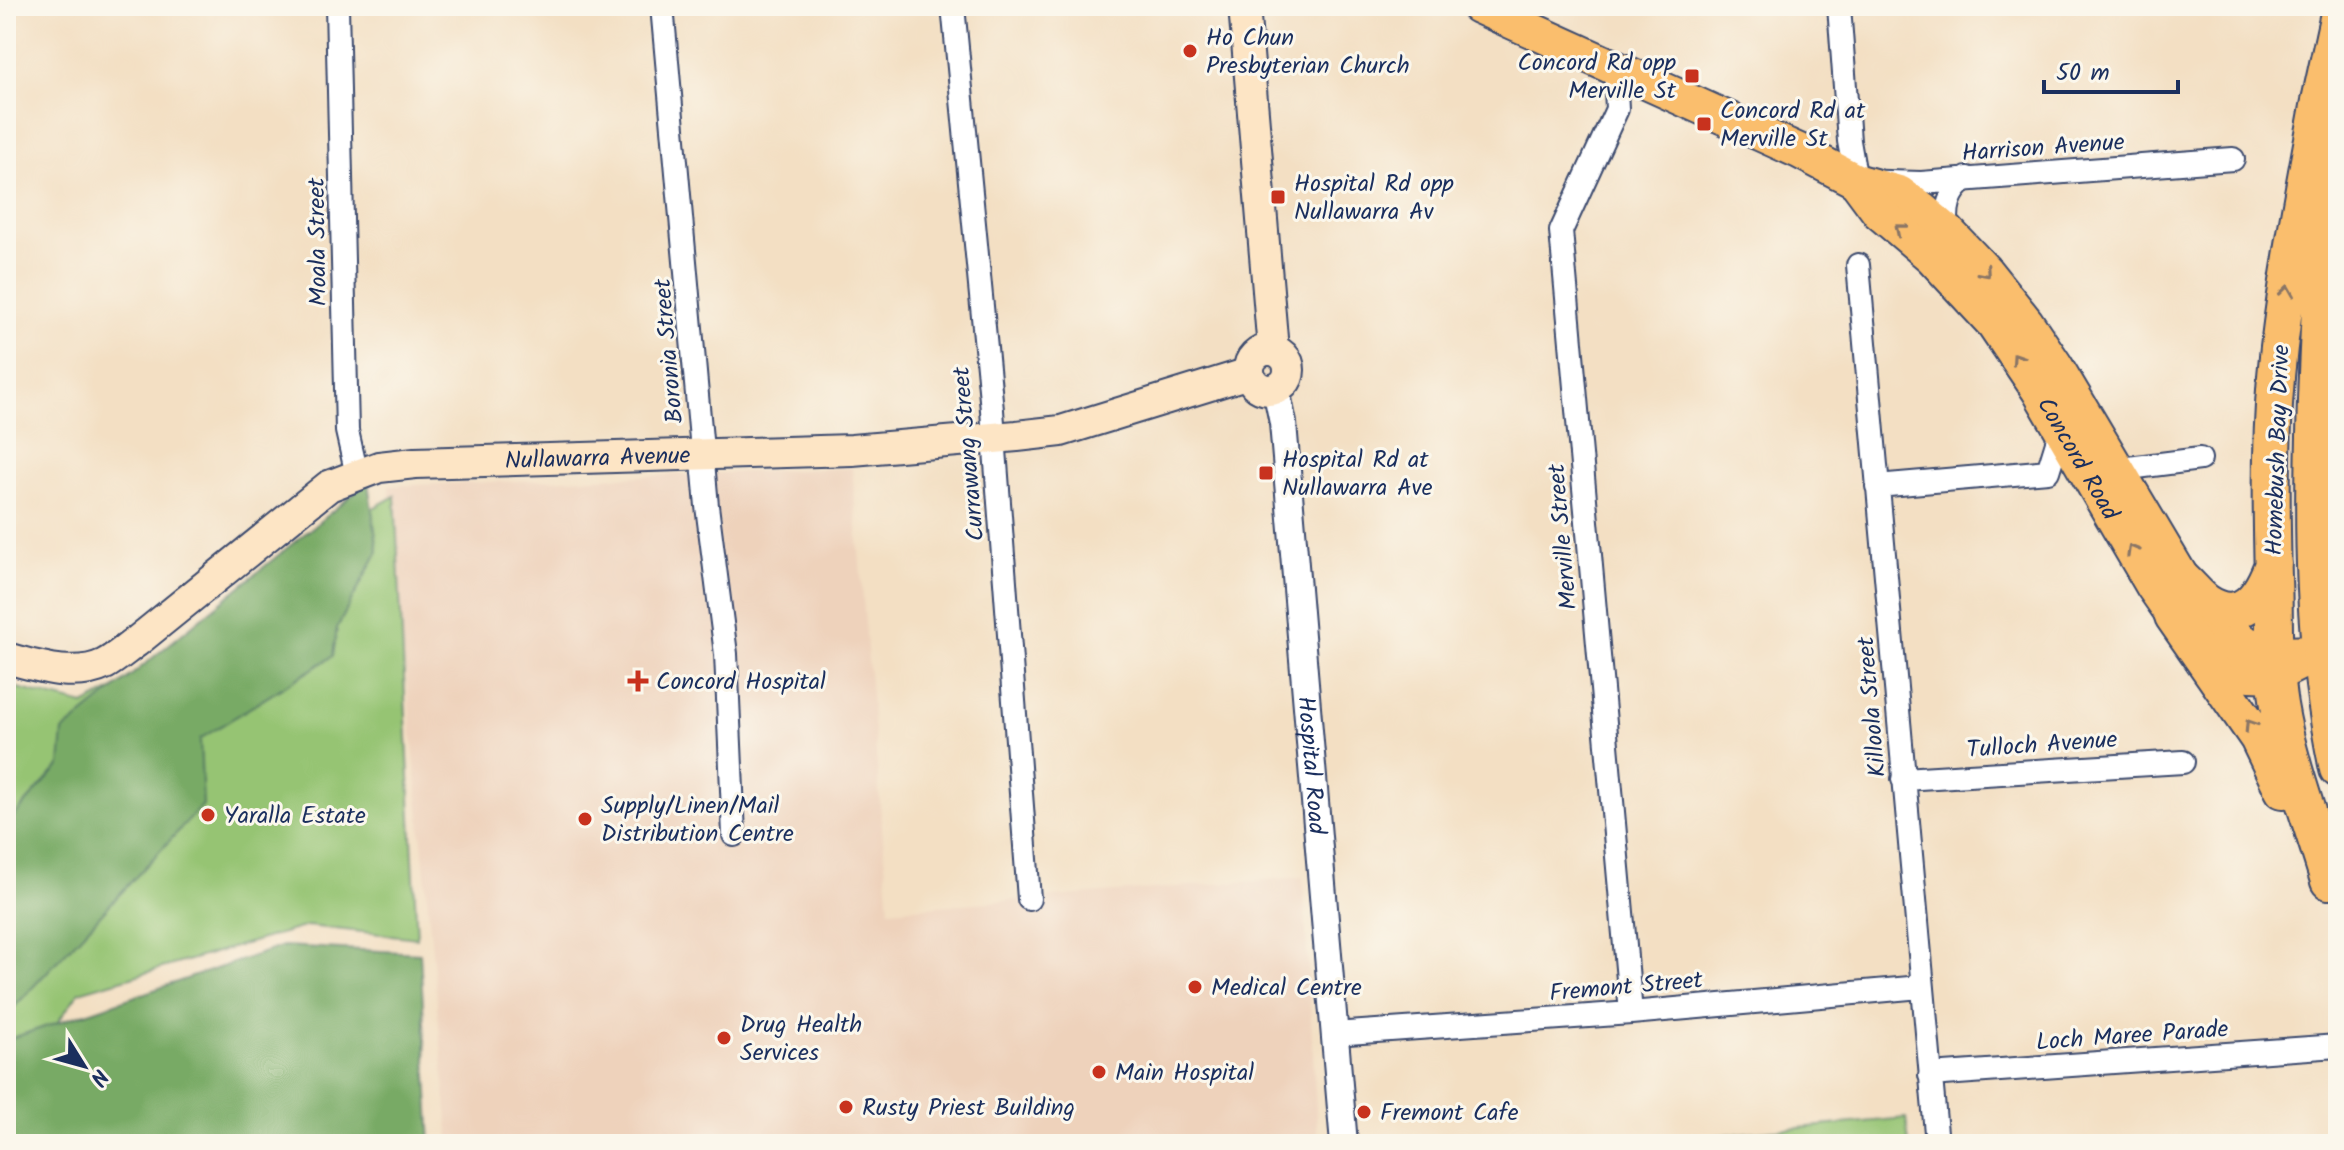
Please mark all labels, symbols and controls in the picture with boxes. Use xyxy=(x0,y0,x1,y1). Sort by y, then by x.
place label: Ho Chun Presbyterian Church xyxy=(1206,19,1410,86)
marker: Ho Chun Presbyterian Church xyxy=(1181,42,1199,60)
place label: Concord Rd opp Merville St xyxy=(1517,44,1677,111)
scale bar xyxy=(2044,44,2178,94)
text: 50 m xyxy=(2056,54,2110,93)
marker: Concord Rd opp Merville St xyxy=(1683,67,1701,85)
place label: Concord Rd at Merville St xyxy=(1720,92,1866,159)
marker: Concord Rd at Merville St xyxy=(1695,115,1713,133)
street label: Harrison Avenue xyxy=(1960,123,2126,174)
place label: Hospital Rd opp Nullawarra Av xyxy=(1294,165,1454,232)
street label: Moala Street xyxy=(298,177,339,307)
marker: Hospital Rd opp Nullawarra Av xyxy=(1269,188,1287,206)
one-way arrow xyxy=(1894,224,1909,239)
one-way arrow xyxy=(1975,263,1990,278)
street label: Boronia Street xyxy=(644,276,695,425)
one-way arrow xyxy=(2278,284,2295,298)
street label: Homebush Bay Drive xyxy=(2255,344,2302,556)
one-way arrow xyxy=(2012,353,2027,367)
street label: Currawang Street xyxy=(942,364,997,543)
street label: Concord Road xyxy=(2026,390,2129,529)
street label: Nullawarra Avenue xyxy=(504,437,691,481)
place label: Hospital Rd at Nullawarra Ave xyxy=(1282,441,1433,508)
street label: Merville Street xyxy=(1538,461,1589,612)
marker: Hospital Rd at Nullawarra Ave xyxy=(1257,464,1275,482)
one-way arrow xyxy=(2126,544,2142,559)
street label: Killoola Street xyxy=(1847,634,1898,779)
place label: Concord Hospital xyxy=(656,663,826,702)
marker: Concord Hospital xyxy=(627,670,649,692)
street label: Hospital Road xyxy=(1285,694,1336,837)
one-way arrow xyxy=(2244,719,2259,734)
street label: Tulloch Avenue xyxy=(1966,721,2119,770)
place label: Supply/Linen/Mail Distribution Centre xyxy=(601,787,794,854)
place label: Yaralla Estate xyxy=(224,797,366,836)
marker: Yaralla Estate xyxy=(199,806,217,824)
marker: Supply/Linen/Mail Distribution Centre xyxy=(576,810,594,828)
street label: Fremont Street xyxy=(1548,961,1705,1014)
place label: Medical Centre xyxy=(1211,969,1362,1008)
marker: Medical Centre xyxy=(1186,978,1204,996)
place label: Drug Health Services xyxy=(740,1006,862,1073)
street label: Loch Maree Parade xyxy=(2035,1010,2230,1063)
north arrow xyxy=(44,1026,124,1106)
marker: Drug Health Services xyxy=(715,1029,733,1047)
place label: Main Hospital xyxy=(1115,1054,1254,1093)
text: N xyxy=(80,1060,116,1093)
marker: Main Hospital xyxy=(1090,1063,1108,1081)
place label: Rusty Priest Building xyxy=(862,1089,1075,1128)
place label: Fremont Cafe xyxy=(1380,1094,1519,1133)
marker: Rusty Priest Building xyxy=(837,1098,855,1116)
marker: Fremont Cafe xyxy=(1355,1103,1373,1121)

